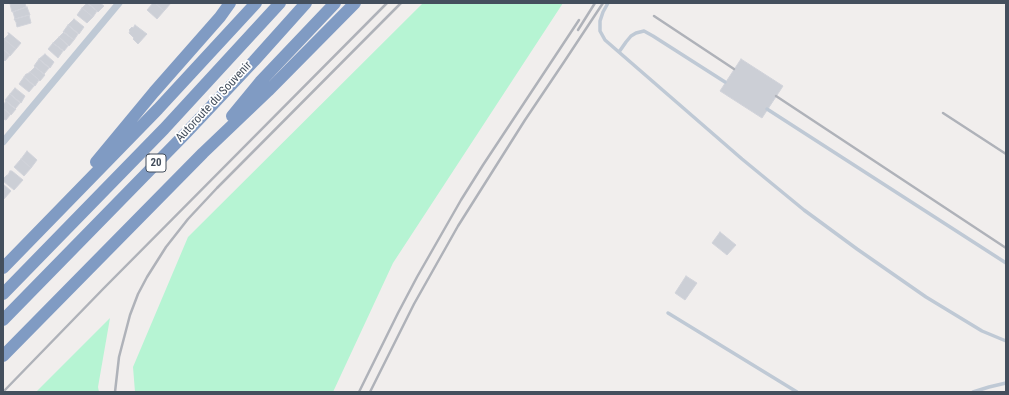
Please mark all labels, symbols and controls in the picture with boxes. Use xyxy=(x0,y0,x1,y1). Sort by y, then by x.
street label: Autoroute du Souvenir xyxy=(173,59,255,145)
road number: 20 xyxy=(146,154,166,172)

